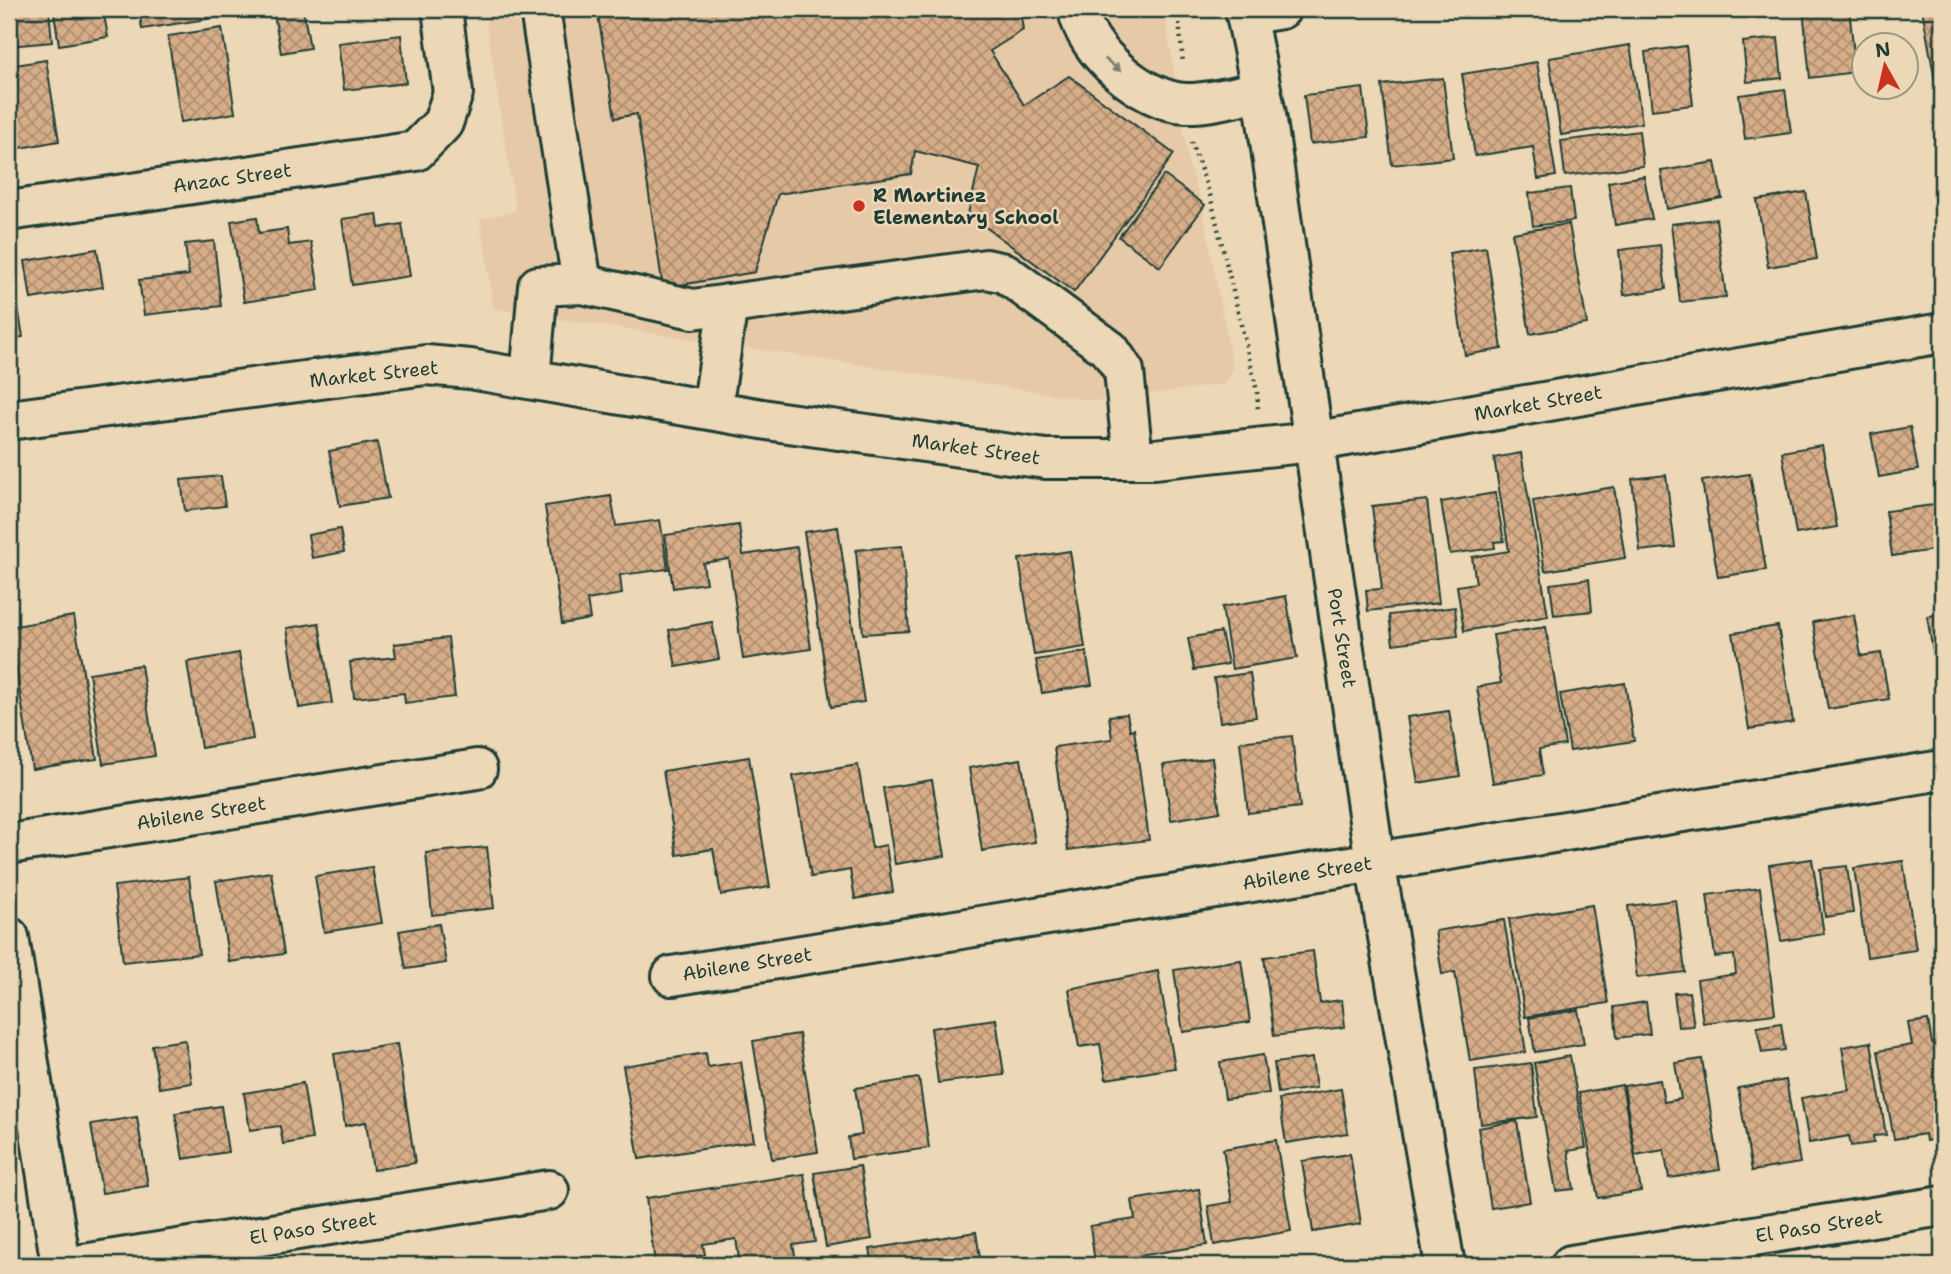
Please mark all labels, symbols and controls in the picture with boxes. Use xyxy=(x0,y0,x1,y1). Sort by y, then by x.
north arrow xyxy=(1850,32,1920,102)
text: N xyxy=(1874,36,1892,63)
one-way arrow xyxy=(1104,57,1122,72)
street label: Anzac Street xyxy=(171,157,293,199)
place label: R Martinez Elementary School xyxy=(873,183,1059,230)
marker: R Martinez Elementary School xyxy=(851,198,867,214)
street label: Market Street xyxy=(308,355,440,393)
street label: Market Street xyxy=(1472,379,1604,427)
street label: Market Street xyxy=(910,428,1042,470)
street label: Port Street xyxy=(1322,586,1362,690)
street label: Abilene Street xyxy=(134,790,268,836)
street label: Abilene Street xyxy=(1240,850,1374,896)
street label: Abilene Street xyxy=(680,941,814,987)
street label: El Paso Street xyxy=(1754,1204,1884,1248)
street label: El Paso Street xyxy=(248,1206,378,1250)

